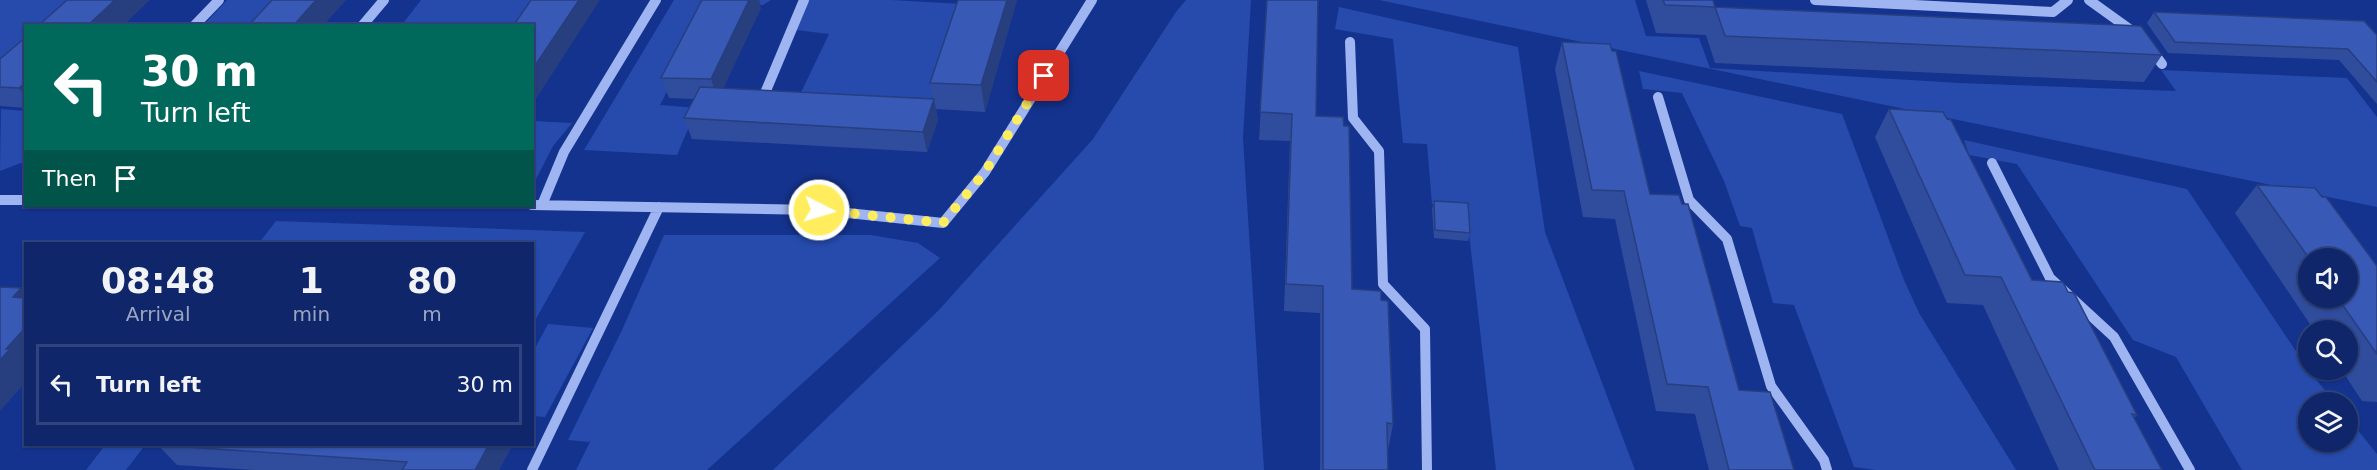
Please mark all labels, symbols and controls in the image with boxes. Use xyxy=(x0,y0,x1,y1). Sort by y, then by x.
text: 30 m xyxy=(141,47,258,96)
icon: left xyxy=(42,48,120,126)
pin xyxy=(1018,50,1069,101)
icon: arrive xyxy=(1027,59,1060,92)
text: Turn left xyxy=(141,97,251,128)
icon: arrive xyxy=(109,162,142,195)
text: Then xyxy=(42,166,97,191)
position arrow xyxy=(787,178,851,242)
map controls xyxy=(2298,248,2358,452)
button: sound xyxy=(2298,248,2358,308)
text: 08:48 xyxy=(101,260,215,301)
text: 1 xyxy=(299,260,324,301)
text: 80 xyxy=(407,260,457,301)
text: Arrival xyxy=(126,302,191,326)
text: min xyxy=(292,302,330,326)
text: m xyxy=(422,302,442,326)
button: search xyxy=(2298,320,2358,380)
icon: left xyxy=(45,368,78,401)
text: Turn left xyxy=(96,372,201,397)
text: 30 m xyxy=(457,372,513,397)
button: layers xyxy=(2298,392,2358,452)

